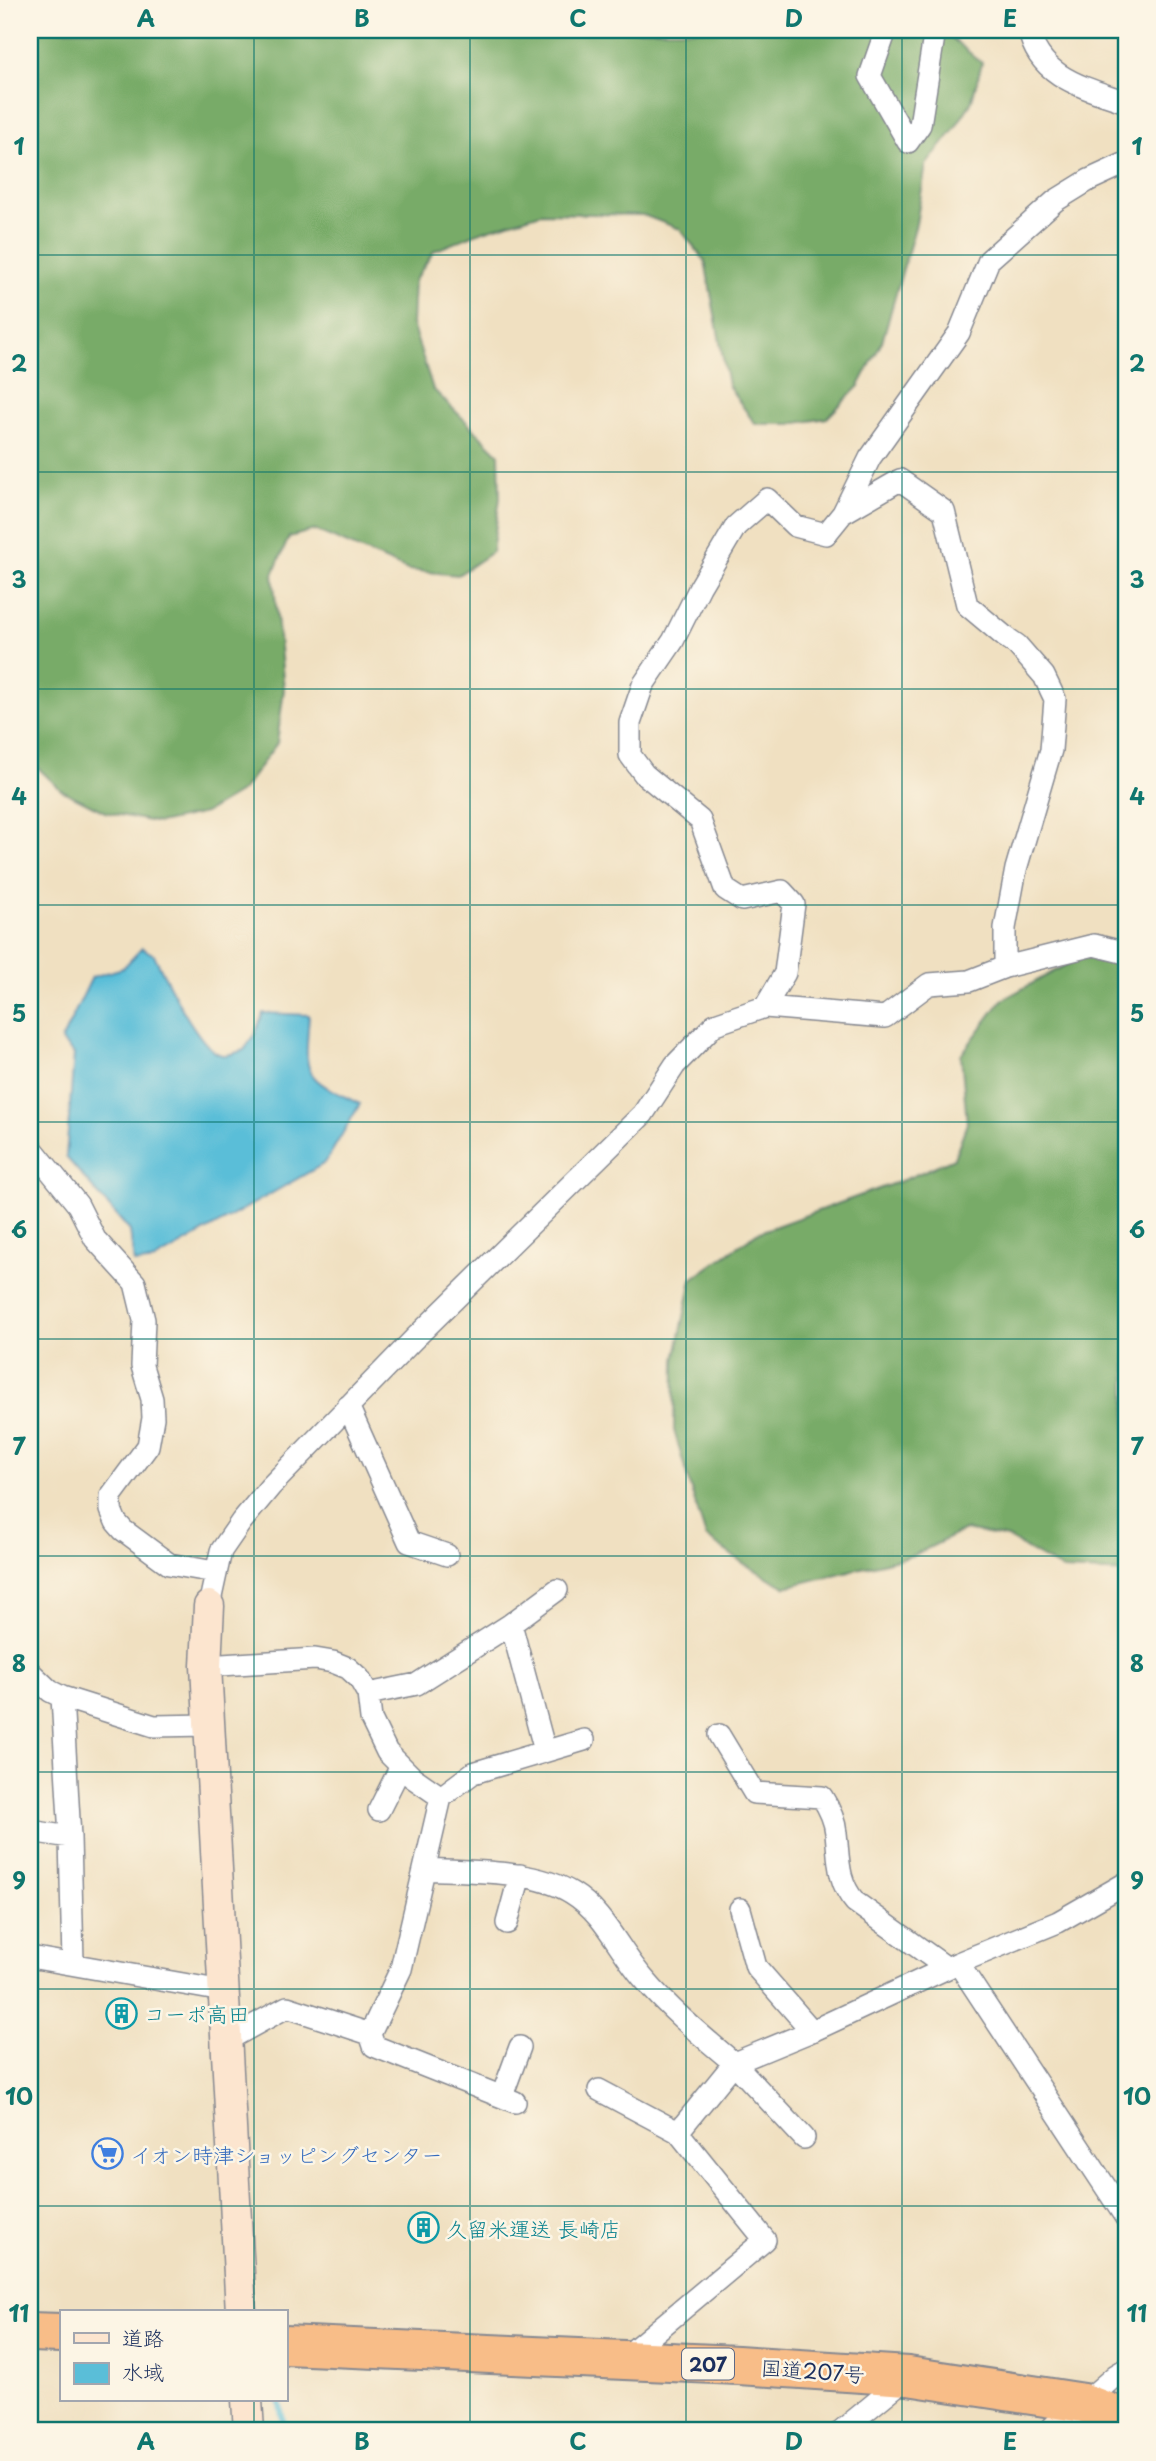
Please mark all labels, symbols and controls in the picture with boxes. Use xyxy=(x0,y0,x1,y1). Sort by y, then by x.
text: A xyxy=(137,0,155,35)
text: B xyxy=(354,0,370,35)
text: C xyxy=(569,0,587,35)
text: D xyxy=(785,0,803,35)
text: E xyxy=(1003,0,1017,35)
text: 1 xyxy=(14,128,25,163)
text: 1 xyxy=(1132,128,1143,163)
text: 2 xyxy=(11,345,27,380)
text: 2 xyxy=(1129,345,1145,380)
text: 3 xyxy=(11,561,27,596)
text: 3 xyxy=(1129,561,1145,596)
text: 4 xyxy=(11,778,27,813)
text: 4 xyxy=(1129,778,1145,813)
text: 5 xyxy=(12,995,26,1030)
text: 5 xyxy=(1130,995,1144,1030)
text: 6 xyxy=(11,1211,27,1246)
text: 6 xyxy=(1129,1211,1145,1246)
text: 7 xyxy=(12,1428,26,1463)
text: 7 xyxy=(1130,1428,1144,1463)
text: 8 xyxy=(12,1645,26,1680)
text: 8 xyxy=(1130,1645,1144,1680)
text: 9 xyxy=(12,1862,26,1897)
text: 9 xyxy=(1130,1862,1144,1897)
building icon: コーポ高田 xyxy=(104,1996,138,2030)
place label: コーポ高田 xyxy=(144,1997,249,2029)
text: 10 xyxy=(5,2078,33,2113)
text: 10 xyxy=(1123,2078,1151,2113)
supermarket icon: イオン時津ショッピングセンター xyxy=(90,2137,124,2171)
place label: イオン時津ショッピングセンター xyxy=(130,2138,442,2170)
building icon: 久留米運送 長崎店 xyxy=(406,2211,440,2245)
place label: 久留米運送 長崎店 xyxy=(446,2212,621,2244)
text: 11 xyxy=(9,2295,30,2330)
text: 11 xyxy=(1127,2295,1148,2330)
legend xyxy=(60,2310,287,2402)
text: 道路 xyxy=(122,2321,164,2353)
road number: 207 xyxy=(682,2348,734,2380)
street label: 国道207号 xyxy=(760,2350,866,2390)
text: 水域 xyxy=(122,2355,164,2387)
text: A xyxy=(137,2423,155,2458)
text: B xyxy=(354,2423,370,2458)
text: C xyxy=(569,2423,587,2458)
text: D xyxy=(785,2423,803,2458)
text: E xyxy=(1003,2423,1017,2458)

